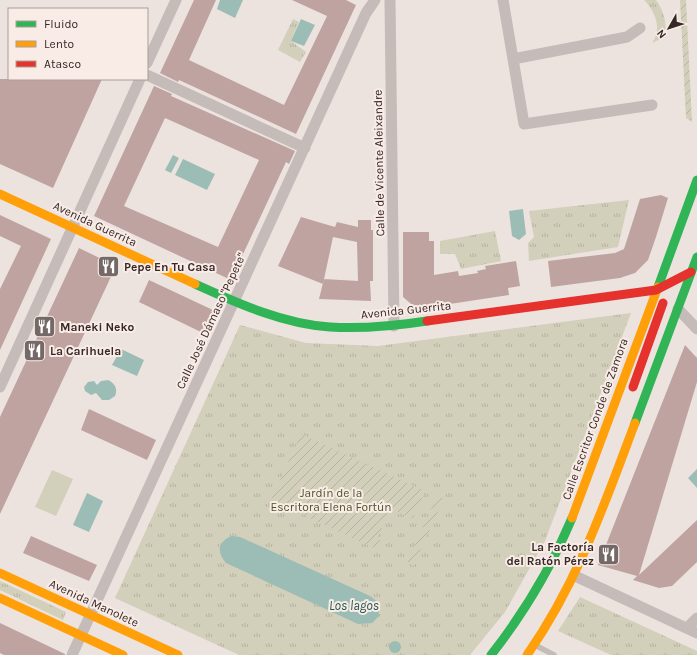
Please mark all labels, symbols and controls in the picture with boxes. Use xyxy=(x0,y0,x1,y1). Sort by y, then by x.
legend xyxy=(8,8,148,80)
north arrow xyxy=(649,8,689,48)
text: Fluido xyxy=(44,17,78,31)
text: N xyxy=(654,27,669,41)
text: Lento xyxy=(44,37,74,51)
text: Atasco xyxy=(44,57,81,71)
street label: Calle de Vicente Aleixandre xyxy=(371,89,387,237)
street label: Avenida Guerrita xyxy=(51,198,139,250)
street label: Calle José Dámaso "Pepete" xyxy=(173,250,249,391)
restaurant icon: Pepe En Tu Casa xyxy=(95,254,121,280)
place label: Pepe En Tu Casa xyxy=(124,260,216,274)
street label: Avenida Guerrita xyxy=(360,298,452,322)
restaurant icon: Maneki Neko xyxy=(32,314,58,340)
place label: Maneki Neko xyxy=(60,320,134,334)
street label: Calle Escritor Conde de Zamora xyxy=(559,336,631,502)
restaurant icon: La Carihuela xyxy=(22,338,48,364)
place label: La Carihuela xyxy=(50,344,121,358)
park label: Jardín de la Escritora Elena Fortún xyxy=(271,486,391,514)
place label: La Factoría del Ratón Pérez xyxy=(506,540,594,568)
restaurant icon: La Factoría del Ratón Pérez xyxy=(596,541,622,567)
street label: Avenida Manolete xyxy=(47,576,141,630)
water label: Los lagos xyxy=(329,598,379,613)

